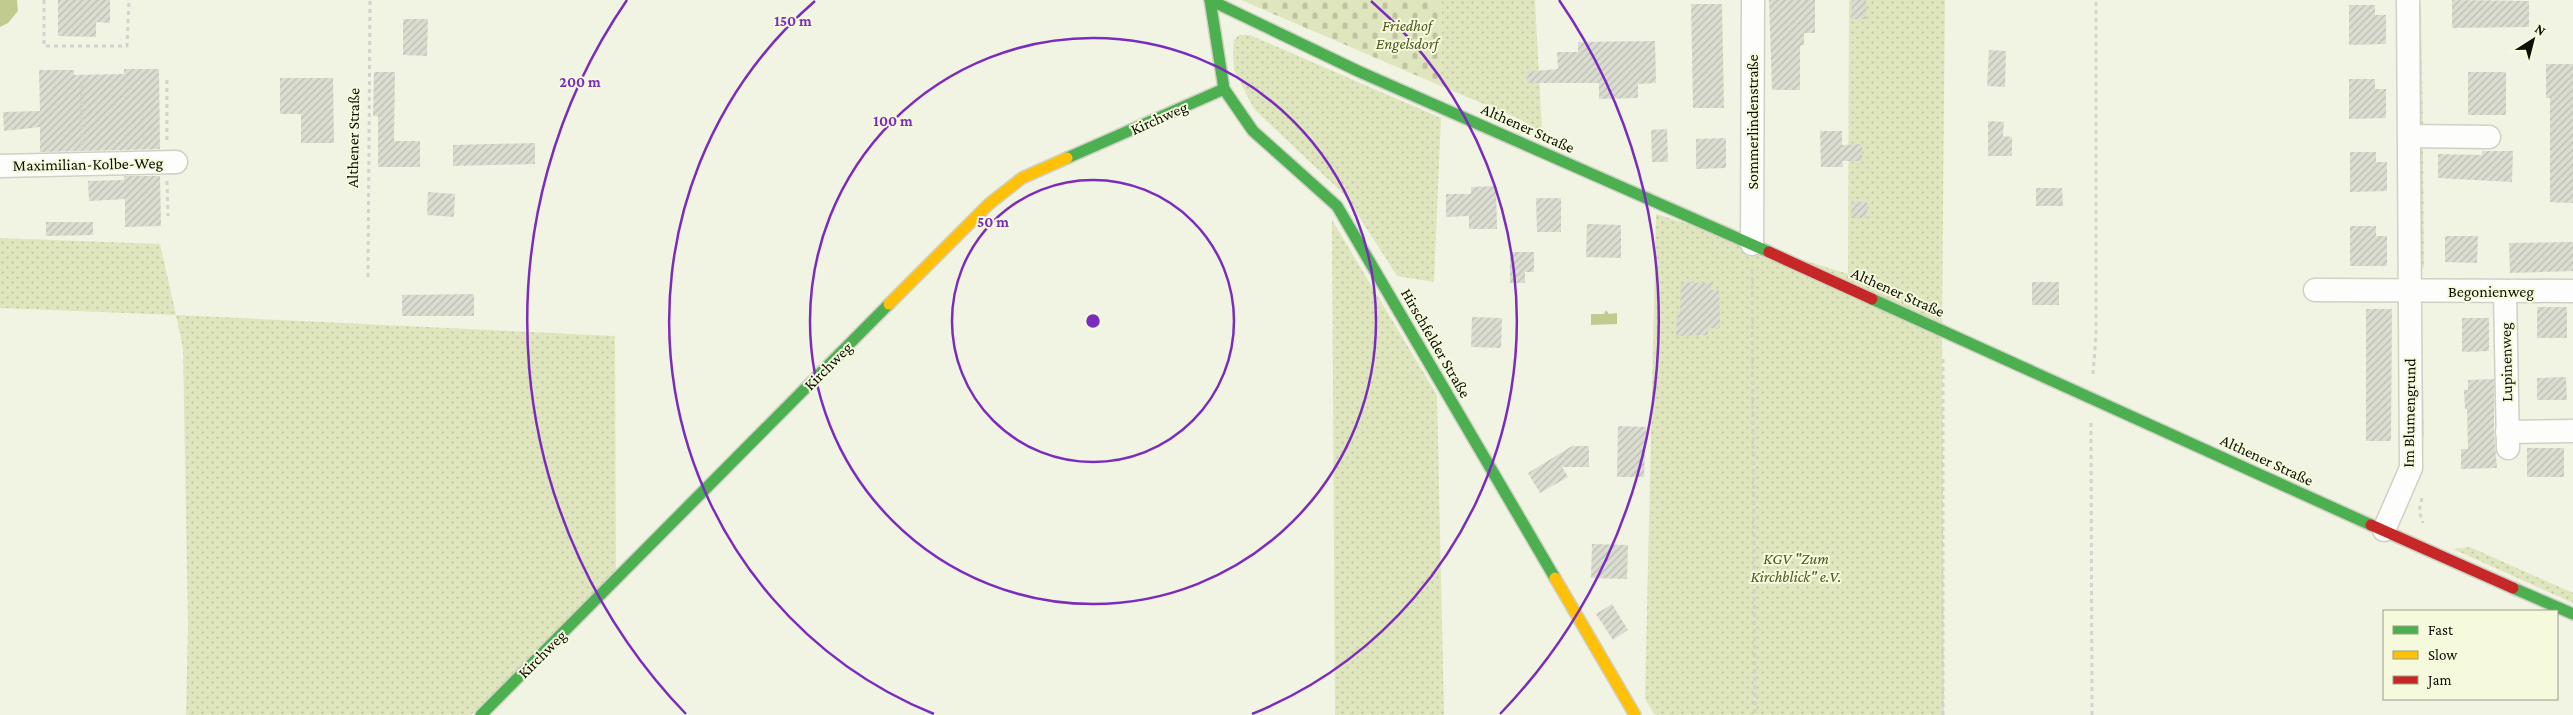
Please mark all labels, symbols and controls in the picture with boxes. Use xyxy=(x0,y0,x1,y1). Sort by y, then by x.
text: 150 m xyxy=(774,13,812,29)
north arrow xyxy=(2508,15,2558,65)
park label: Friedhof Engelsdorf xyxy=(1376,17,1441,53)
text: N xyxy=(2532,20,2550,39)
street label: Sommerlindenstraße xyxy=(1744,54,1761,190)
text: 200 m xyxy=(559,74,601,90)
street label: Althener Straße xyxy=(344,88,362,188)
street label: Kirchweg xyxy=(1128,98,1191,139)
street label: Althener Straße xyxy=(1479,100,1577,156)
text: 100 m xyxy=(873,113,913,129)
street label: Maximilian-Kolbe-Weg xyxy=(13,154,164,175)
text: 50 m xyxy=(977,214,1009,230)
street label: Althener Straße xyxy=(1849,264,1947,320)
street label: Begonienweg xyxy=(2448,283,2534,301)
street label: Hirschfelder Straße xyxy=(1398,285,1474,401)
centre of rings xyxy=(1084,312,1102,330)
street label: Lupinenweg xyxy=(2497,322,2516,402)
street label: Kirchweg xyxy=(801,339,856,394)
street label: Im Blumengrund xyxy=(2400,358,2419,468)
street label: Althener Straße xyxy=(2218,431,2316,489)
park label: KGV "Zum Kirchblick" e.V. xyxy=(1751,550,1841,585)
legend xyxy=(2383,610,2558,700)
text: Fast xyxy=(2428,622,2454,638)
street label: Kirchweg xyxy=(515,627,570,682)
text: Slow xyxy=(2428,647,2458,663)
text: Jam xyxy=(2426,672,2451,689)

